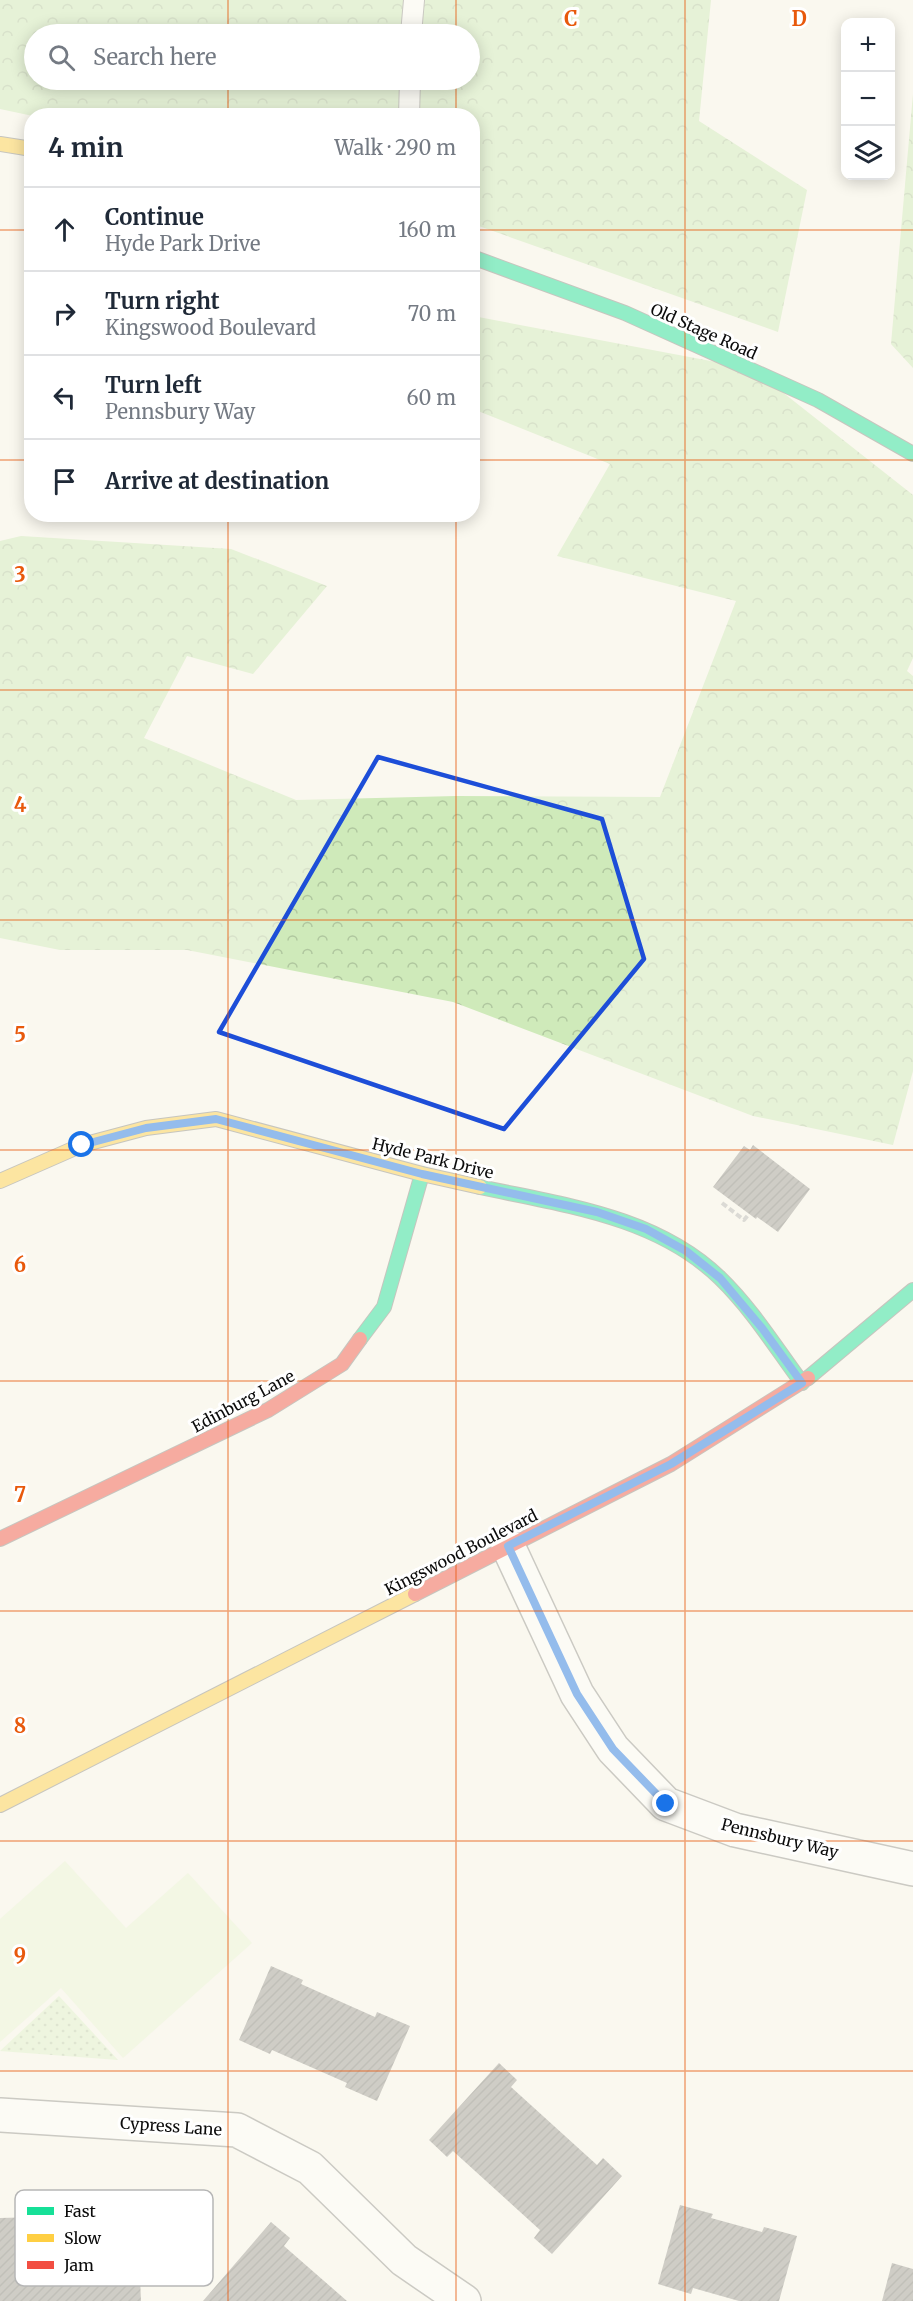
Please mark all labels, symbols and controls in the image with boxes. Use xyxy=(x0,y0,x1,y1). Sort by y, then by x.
text: C xyxy=(564,6,578,31)
text: D xyxy=(791,6,807,31)
map controls xyxy=(841,18,895,180)
button: + xyxy=(841,18,895,72)
search box xyxy=(24,24,480,90)
icon: search xyxy=(45,41,78,74)
text: Search here xyxy=(93,43,216,71)
button: − xyxy=(841,72,895,126)
button: layers xyxy=(841,126,895,180)
text: 4 min xyxy=(48,131,123,164)
text: Walk · 290 m xyxy=(334,135,456,160)
text: Continue xyxy=(105,203,204,231)
icon: ahead xyxy=(48,213,81,246)
text: 160 m xyxy=(398,217,456,242)
text: Hyde Park Drive xyxy=(105,231,260,256)
text: Turn right xyxy=(105,287,219,315)
icon: right xyxy=(48,297,81,330)
street label: Old Stage Road xyxy=(648,299,761,364)
text: 70 m xyxy=(408,301,456,326)
text: Kingswood Boulevard xyxy=(105,315,316,340)
text: Turn left xyxy=(105,371,202,399)
icon: left xyxy=(48,381,81,414)
text: 60 m xyxy=(406,385,456,410)
text: Pennsbury Way xyxy=(105,399,255,424)
icon: arrive xyxy=(48,465,81,498)
text: Arrive at destination xyxy=(105,467,329,495)
text: 3 xyxy=(14,562,26,587)
text: 4 xyxy=(14,792,27,817)
text: 5 xyxy=(14,1022,26,1047)
route start xyxy=(68,1131,94,1157)
street label: Hyde Park Drive xyxy=(370,1133,496,1183)
text: 6 xyxy=(14,1252,26,1277)
street label: Edinburg Lane xyxy=(188,1366,298,1436)
text: 7 xyxy=(14,1482,26,1507)
street label: Kingswood Boulevard xyxy=(381,1505,541,1599)
text: 8 xyxy=(14,1713,26,1738)
route end xyxy=(652,1790,678,1816)
street label: Pennsbury Way xyxy=(719,1814,841,1862)
text: 9 xyxy=(14,1943,26,1968)
street label: Cypress Lane xyxy=(119,2112,223,2140)
legend xyxy=(15,2190,213,2286)
text: Fast xyxy=(64,2201,97,2221)
text: Slow xyxy=(64,2228,102,2248)
text: Jam xyxy=(63,2255,94,2275)

